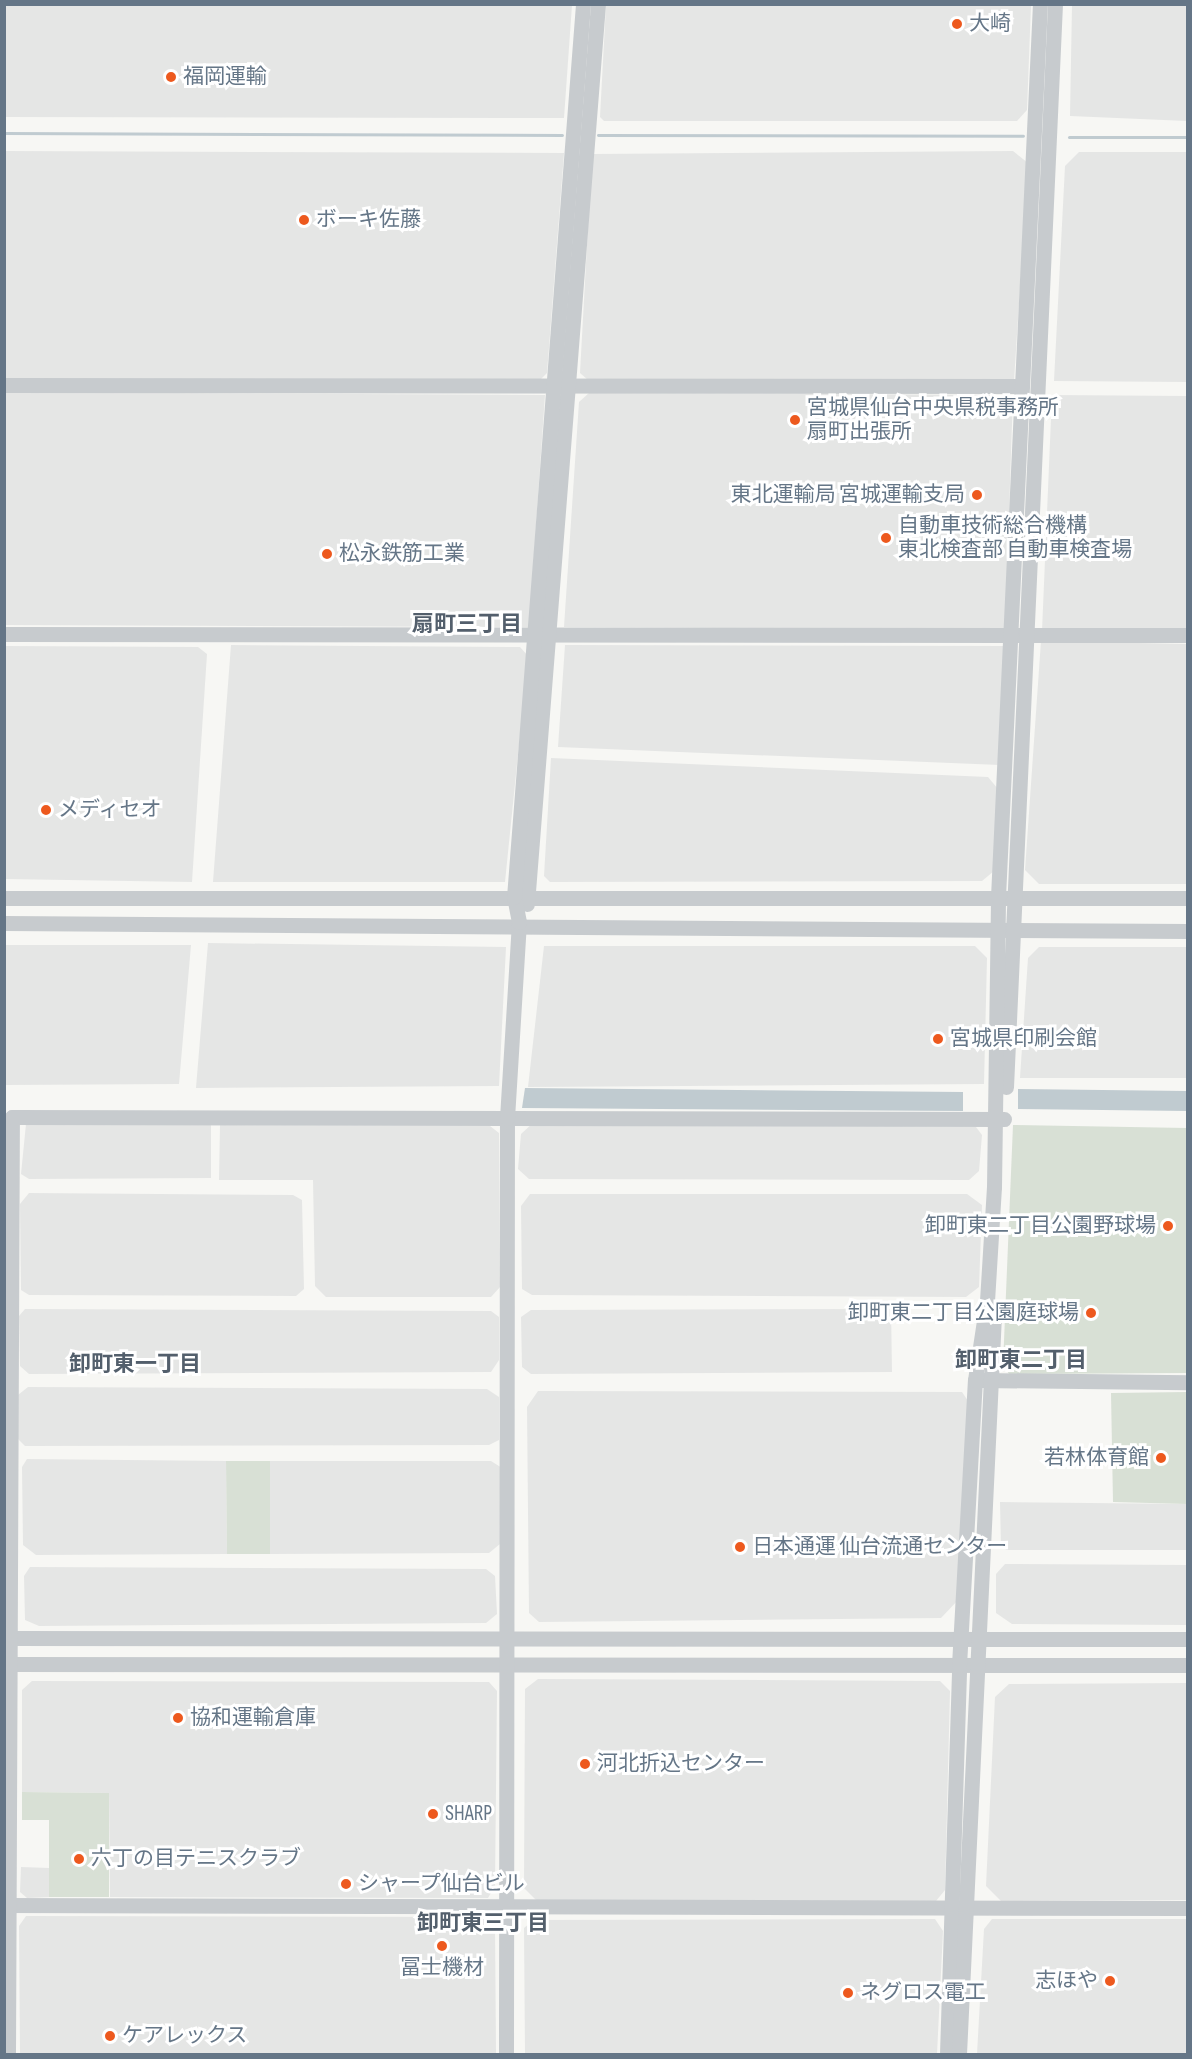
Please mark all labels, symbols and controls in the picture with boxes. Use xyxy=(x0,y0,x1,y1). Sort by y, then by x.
place label: 大崎 xyxy=(969,11,1011,37)
marker: 大崎 xyxy=(950,17,964,31)
place label: 福岡運輸 xyxy=(183,64,267,90)
marker: 福岡運輸 xyxy=(164,70,178,84)
place label: ボーキ佐藤 xyxy=(316,207,421,233)
marker: ボーキ佐藤 xyxy=(297,213,311,227)
place label: 宮城県仙台中央県税事務所 扇町出張所 xyxy=(807,395,1059,445)
marker: 宮城県仙台中央県税事務所 扇町出張所 xyxy=(788,413,802,427)
place label: 東北運輸局 宮城運輸支局 xyxy=(731,482,965,508)
marker: 東北運輸局 宮城運輸支局 xyxy=(970,488,984,502)
place label: 自動車技術総合機構 東北検査部 自動車検査場 xyxy=(898,513,1132,563)
marker: 自動車技術総合機構 東北検査部 自動車検査場 xyxy=(879,531,893,545)
place label: 松永鉄筋工業 xyxy=(339,541,465,567)
marker: 松永鉄筋工業 xyxy=(320,547,334,561)
district label: 扇町三丁目 xyxy=(412,612,522,638)
place label: メディセオ xyxy=(58,797,163,823)
marker: メディセオ xyxy=(39,803,53,817)
place label: 宮城県印刷会館 xyxy=(950,1026,1097,1052)
marker: 宮城県印刷会館 xyxy=(931,1032,945,1046)
place label: 卸町東二丁目公園野球場 xyxy=(925,1213,1156,1239)
marker: 卸町東二丁目公園野球場 xyxy=(1161,1219,1175,1233)
place label: 卸町東二丁目公園庭球場 xyxy=(848,1300,1079,1326)
marker: 卸町東二丁目公園庭球場 xyxy=(1084,1306,1098,1320)
district label: 卸町東二丁目 xyxy=(955,1348,1087,1374)
district label: 卸町東一丁目 xyxy=(69,1352,201,1378)
place label: 若林体育館 xyxy=(1044,1445,1149,1471)
marker: 若林体育館 xyxy=(1154,1451,1168,1465)
place label: 日本通運 仙台流通センター xyxy=(752,1534,1007,1560)
marker: 日本通運 仙台流通センター xyxy=(733,1540,747,1554)
place label: 協和運輸倉庫 xyxy=(190,1705,316,1731)
marker: 協和運輸倉庫 xyxy=(171,1711,185,1725)
place label: 河北折込センター xyxy=(597,1751,765,1777)
marker: 河北折込センター xyxy=(578,1757,592,1771)
place label: SHARP xyxy=(445,1801,492,1827)
marker: SHARP xyxy=(426,1807,440,1821)
place label: 六丁の目テニスクラブ xyxy=(91,1846,301,1872)
marker: 六丁の目テニスクラブ xyxy=(72,1852,86,1866)
place label: シャープ仙台ビル xyxy=(358,1871,526,1897)
marker: シャープ仙台ビル xyxy=(339,1877,353,1891)
district label: 卸町東三丁目 xyxy=(417,1911,549,1937)
marker: 冨士機材 xyxy=(435,1939,449,1953)
place label: 冨士機材 xyxy=(400,1955,484,1981)
place label: 志ほや xyxy=(1035,1968,1098,1994)
marker: 志ほや xyxy=(1103,1974,1117,1988)
place label: ネグロス電工 xyxy=(860,1980,986,2006)
marker: ネグロス電工 xyxy=(841,1986,855,2000)
place label: ケアレックス xyxy=(122,2023,248,2049)
marker: ケアレックス xyxy=(103,2029,117,2043)

